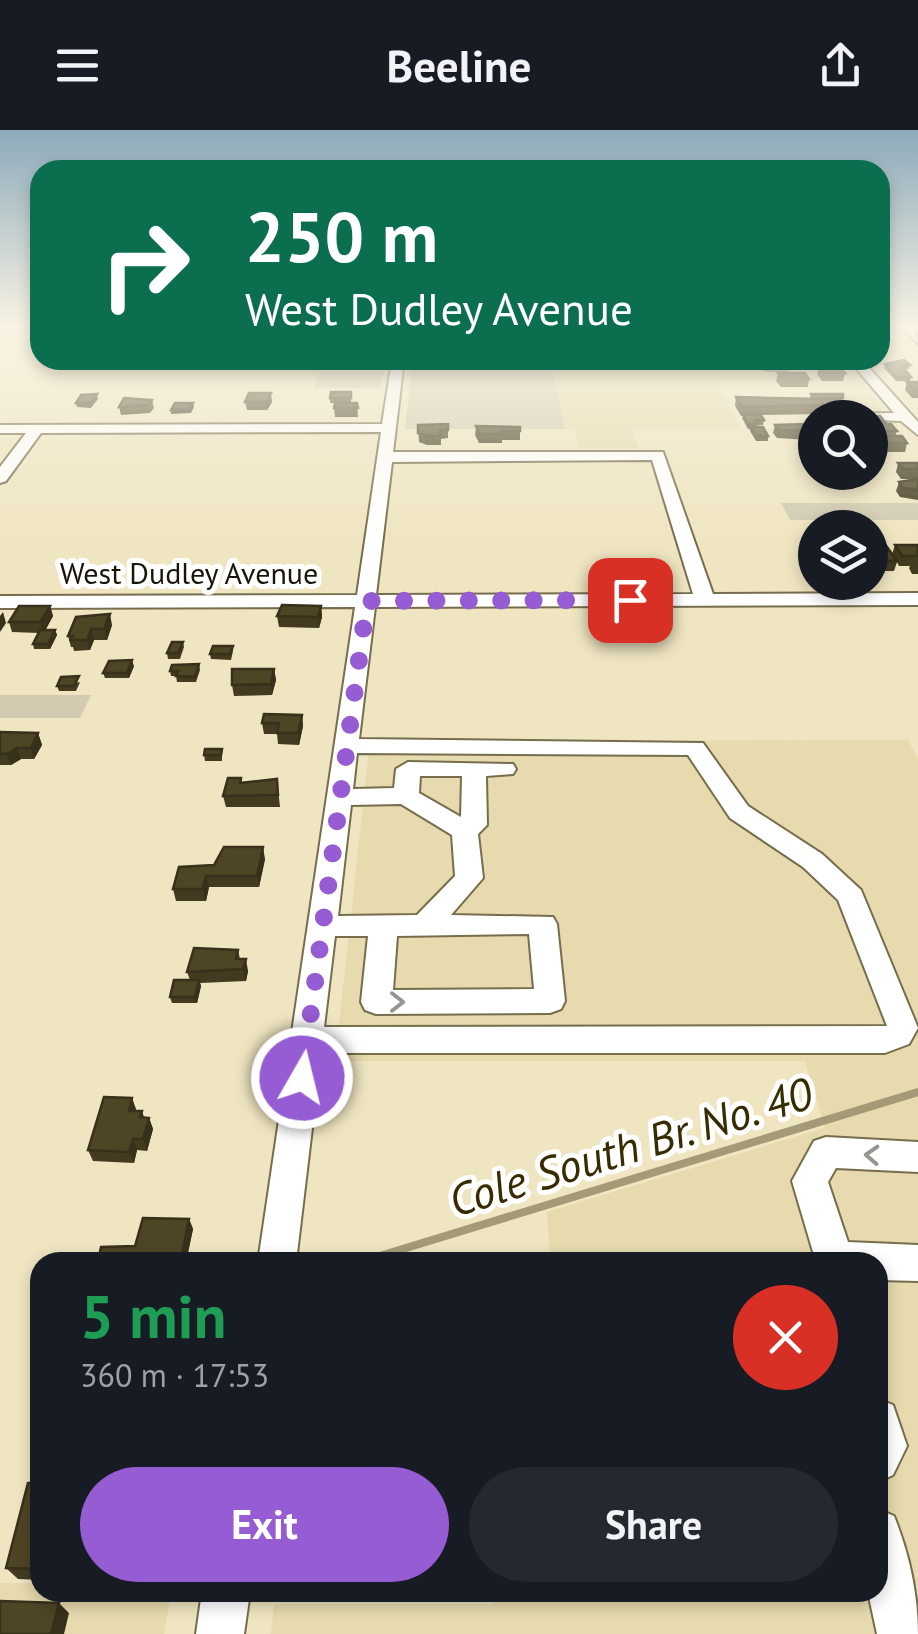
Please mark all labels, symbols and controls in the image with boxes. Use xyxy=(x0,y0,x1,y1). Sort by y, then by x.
text: Beeline xyxy=(387,36,531,94)
icon: menu xyxy=(50,38,105,93)
icon: share xyxy=(813,38,868,93)
text: 250 m xyxy=(245,191,438,281)
icon: right xyxy=(80,200,210,330)
text: West Dudley Avenue xyxy=(245,279,633,337)
map controls xyxy=(798,400,888,600)
button: search xyxy=(798,400,888,490)
button: layers xyxy=(798,510,888,600)
street label: West Dudley Avenue xyxy=(60,553,318,592)
pin xyxy=(588,558,673,643)
icon: arrive xyxy=(603,573,658,628)
one-way arrow xyxy=(390,991,406,1013)
position arrow xyxy=(250,1026,354,1130)
water label: Cole South Br. No. 40 xyxy=(442,1063,820,1229)
one-way arrow xyxy=(864,1145,880,1166)
text: 5 min xyxy=(80,1277,226,1355)
button: close xyxy=(733,1285,838,1390)
text: 360 m · 17:53 xyxy=(80,1354,269,1396)
button: Exit xyxy=(80,1467,449,1582)
button: Share xyxy=(469,1467,838,1582)

